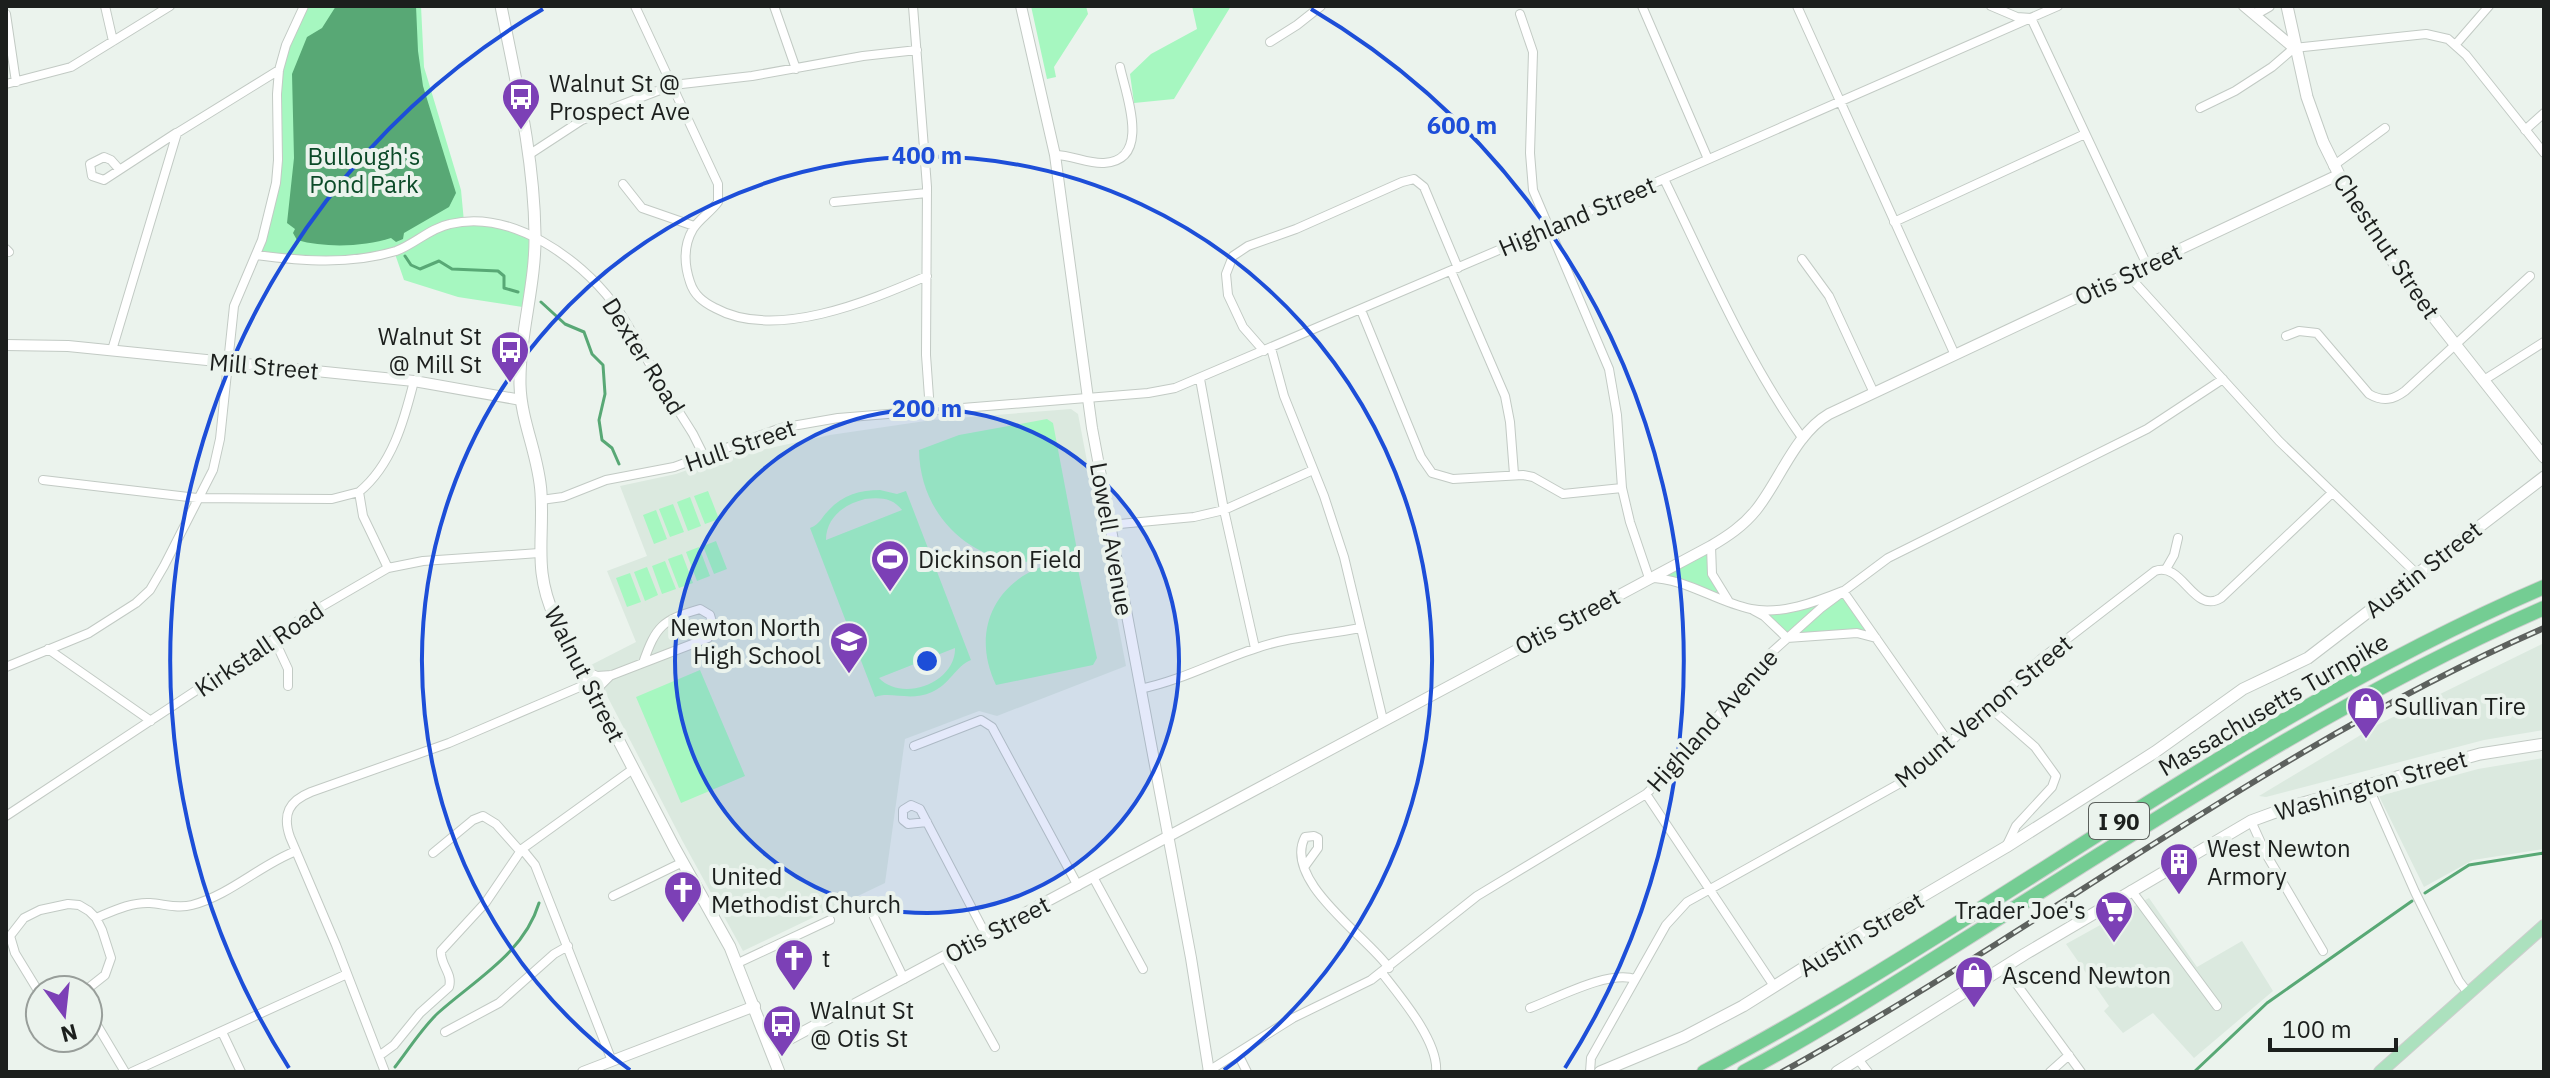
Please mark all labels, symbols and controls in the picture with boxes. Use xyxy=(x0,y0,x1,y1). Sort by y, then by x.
place label: Walnut St @ Prospect Ave xyxy=(549,67,690,127)
bus stop icon: Walnut St @ Prospect Ave xyxy=(500,76,542,131)
text: 600 m xyxy=(1427,109,1497,141)
text: 400 m xyxy=(892,139,962,171)
park label: Bullough's Pond Park xyxy=(308,140,420,200)
street label: Chestnut Street xyxy=(2327,167,2447,325)
street label: Highland Street xyxy=(1494,169,1660,263)
street label: Otis Street xyxy=(2069,235,2187,313)
street label: Dexter Road xyxy=(595,291,693,421)
place label: Walnut St @ Mill St xyxy=(378,320,482,380)
bus stop icon: Walnut St @ Mill St xyxy=(489,329,531,384)
street label: Mill Street xyxy=(208,345,320,387)
text: 200 m xyxy=(892,392,962,424)
street label: Hull Street xyxy=(680,411,800,479)
street label: Lowell Avenue xyxy=(1083,460,1141,618)
street label: Austin Street xyxy=(2358,513,2488,625)
sports icon: Dickinson Field xyxy=(869,538,911,593)
place label: Dickinson Field xyxy=(918,543,1082,575)
street label: Otis Street xyxy=(1509,580,1625,662)
street label: Kirkstall Road xyxy=(188,594,330,704)
street label: Walnut Street xyxy=(537,601,633,747)
place label: Newton North High School xyxy=(670,611,821,671)
school or university icon: Newton North High School xyxy=(828,620,870,675)
street label: Massachusetts Turnpike xyxy=(2152,625,2394,783)
street label: Mount Vernon Street xyxy=(1888,627,2078,795)
street label: Highland Avenue xyxy=(1639,642,1785,798)
centre of rings xyxy=(913,647,941,675)
shop icon: Sullivan Tire xyxy=(2345,685,2387,740)
place label: Sullivan Tire xyxy=(2394,690,2526,722)
street label: Washington Street xyxy=(2271,742,2471,828)
road number: I 90 xyxy=(2089,803,2149,839)
place label: West Newton Armory xyxy=(2207,832,2351,892)
building icon: West Newton Armory xyxy=(2158,841,2200,896)
place label: United Methodist Church xyxy=(711,860,901,920)
church icon: United Methodist Church xyxy=(662,869,704,924)
street label: Austin Street xyxy=(1793,884,1929,984)
street label: Otis Street xyxy=(939,888,1055,970)
supermarket icon: Trader Joe's xyxy=(2093,889,2135,944)
place label: Trader Joe's xyxy=(1954,894,2086,926)
church icon: t xyxy=(773,937,815,992)
place label: t xyxy=(822,942,830,974)
shop icon: Ascend Newton xyxy=(1953,954,1995,1009)
place label: Ascend Newton xyxy=(2002,959,2171,991)
north arrow xyxy=(24,974,104,1054)
place label: Walnut St @ Otis St xyxy=(810,994,914,1054)
scale bar xyxy=(2270,1002,2396,1052)
bus stop icon: Walnut St @ Otis St xyxy=(761,1003,803,1058)
text: 100 m xyxy=(2282,1013,2352,1045)
text: N xyxy=(58,1018,81,1050)

